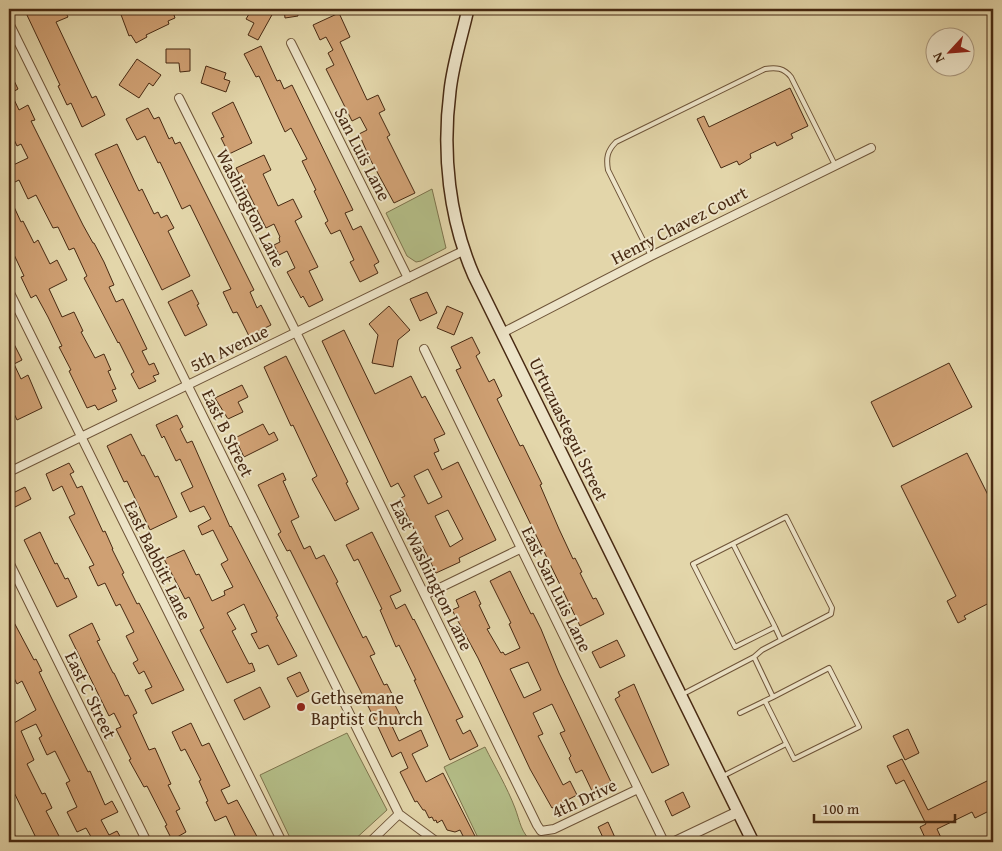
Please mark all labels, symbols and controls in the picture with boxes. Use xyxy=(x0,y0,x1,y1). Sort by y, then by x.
north arrow xyxy=(924,28,974,78)
text: N xyxy=(927,49,949,66)
street label: San Luis Lane xyxy=(328,102,398,206)
street label: Washington Lane xyxy=(209,144,293,272)
street label: Henry Chavez Court xyxy=(606,179,753,271)
street label: 5th Avenue xyxy=(185,317,273,379)
street label: Urtuzuastegui Street xyxy=(523,353,616,506)
street label: East B Street xyxy=(195,384,261,482)
street label: East Washington Lane xyxy=(384,495,480,655)
street label: East Babbitt Lane xyxy=(117,496,199,624)
street label: East San Luis Lane xyxy=(515,522,599,656)
street label: East C Street xyxy=(58,647,124,744)
place label: Gethsemane Baptist Church xyxy=(311,684,423,732)
marker: Gethsemane Baptist Church xyxy=(295,701,307,713)
street label: 4th Drive xyxy=(547,771,621,825)
scale bar xyxy=(814,791,956,823)
text: 100 m xyxy=(822,798,860,819)

